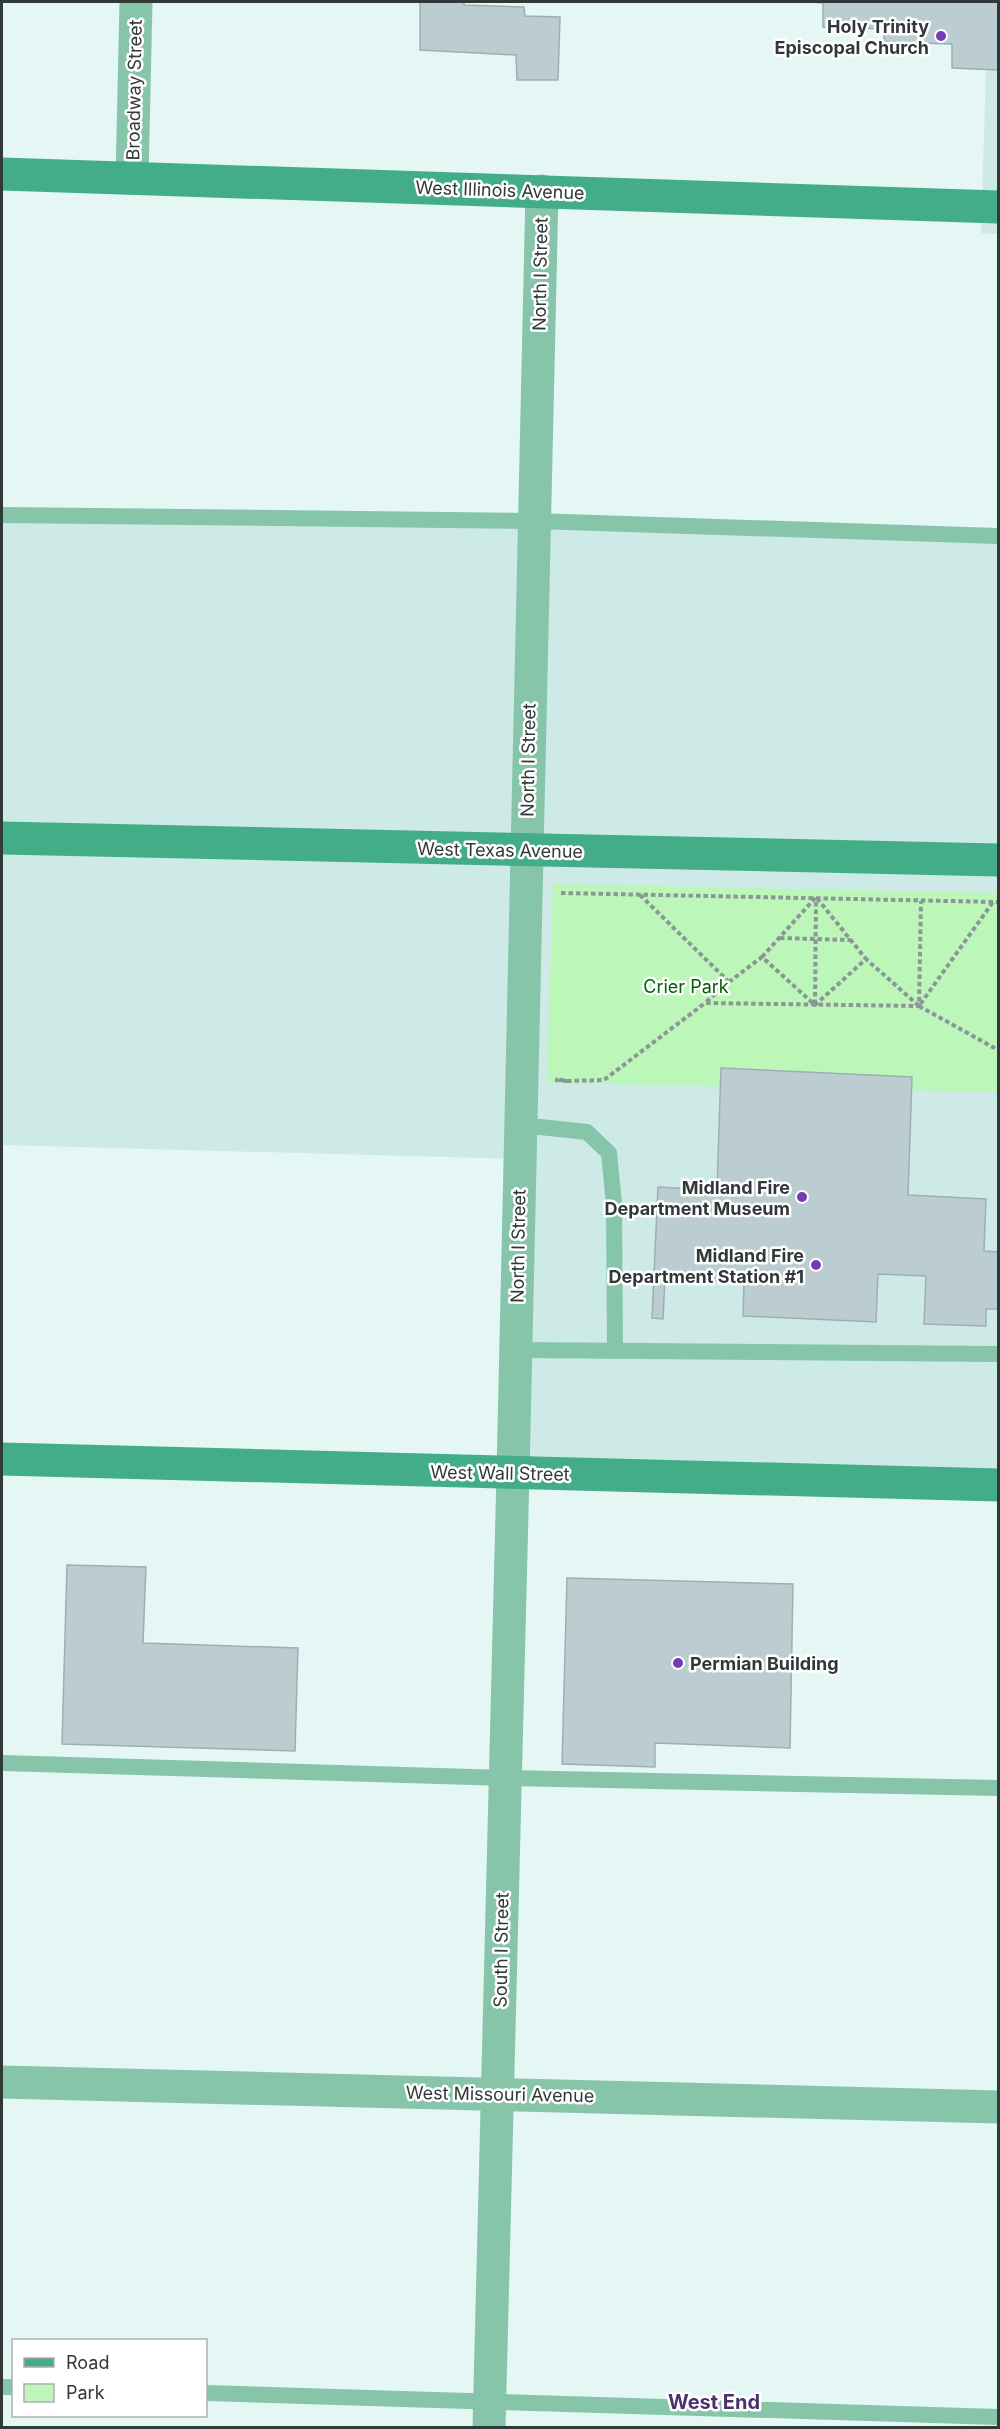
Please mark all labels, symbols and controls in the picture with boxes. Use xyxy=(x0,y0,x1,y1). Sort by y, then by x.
place label: Holy Trinity Episcopal Church xyxy=(775,16,929,58)
street label: Broadway Street xyxy=(122,19,146,161)
marker: Holy Trinity Episcopal Church xyxy=(934,29,948,43)
street label: West Illinois Avenue xyxy=(415,177,585,203)
street label: North I Street xyxy=(529,217,551,331)
street label: North I Street xyxy=(517,703,539,817)
street label: West Texas Avenue xyxy=(417,838,583,862)
park label: Crier Park xyxy=(643,976,729,997)
place label: Midland Fire Department Museum xyxy=(604,1177,790,1219)
street label: North I Street xyxy=(507,1189,529,1303)
marker: Midland Fire Department Museum xyxy=(795,1190,809,1204)
place label: Midland Fire Department Station #1 xyxy=(608,1245,804,1287)
marker: Midland Fire Department Station #1 xyxy=(809,1258,823,1272)
street label: West Wall Street xyxy=(430,1461,570,1485)
place label: Permian Building xyxy=(690,1653,839,1674)
marker: Permian Building xyxy=(671,1656,685,1670)
street label: South I Street xyxy=(489,1892,513,2008)
street label: West Missouri Avenue xyxy=(406,2082,594,2106)
legend xyxy=(12,2339,207,2417)
text: Road xyxy=(66,2352,109,2373)
text: Park xyxy=(66,2382,105,2403)
district label: West End xyxy=(668,2390,760,2414)

